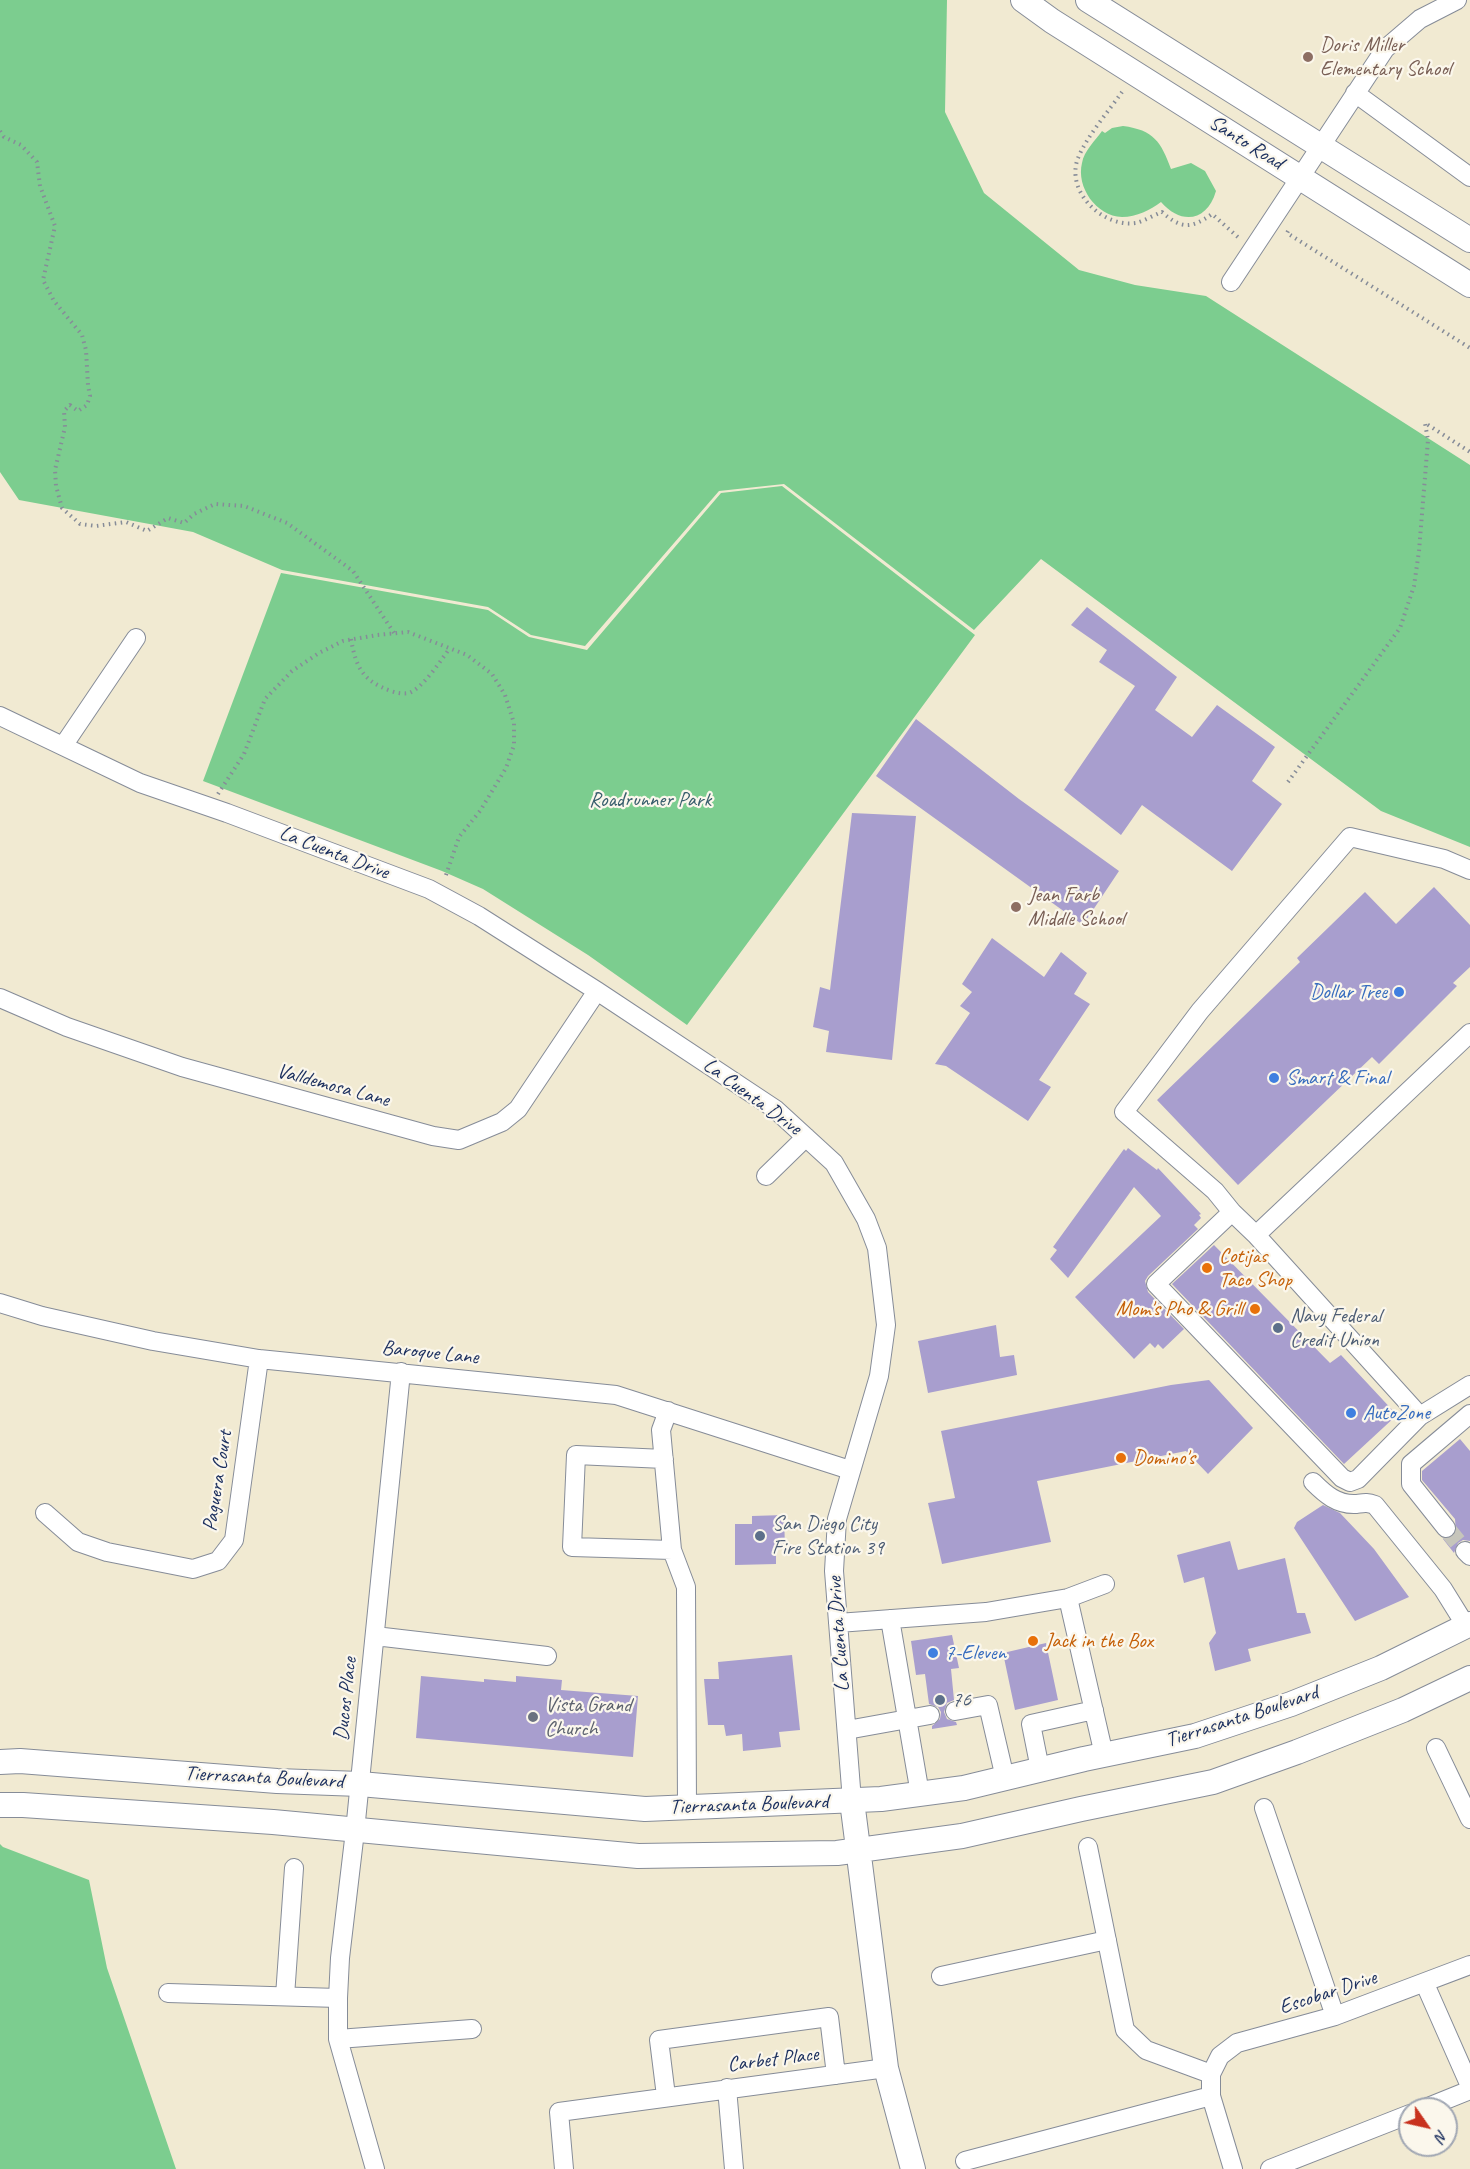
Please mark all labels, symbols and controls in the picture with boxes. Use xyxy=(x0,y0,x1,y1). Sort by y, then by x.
place label: Doris Miller Elementary School xyxy=(1320,32,1451,82)
marker: Doris Miller Elementary School xyxy=(1301,50,1315,64)
street label: Santo Road xyxy=(1204,110,1288,176)
park label: Roadrunner Park xyxy=(589,787,711,813)
street label: La Cuenta Drive xyxy=(276,821,392,885)
place label: Jean Farb Middle School xyxy=(1028,882,1124,932)
marker: Jean Farb Middle School xyxy=(1009,900,1023,914)
place label: Dollar Tree xyxy=(1310,979,1387,1005)
marker: Dollar Tree xyxy=(1392,985,1406,999)
street label: La Cuenta Drive xyxy=(698,1053,806,1141)
street label: Valldemosa Lane xyxy=(274,1059,392,1113)
place label: Smart & Final xyxy=(1286,1065,1389,1091)
marker: Smart & Final xyxy=(1267,1071,1281,1085)
place label: Cotijas Taco Shop xyxy=(1219,1243,1292,1293)
marker: Cotijas Taco Shop xyxy=(1200,1261,1214,1275)
place label: Mom's Pho & Grill xyxy=(1116,1296,1243,1322)
marker: Mom's Pho & Grill xyxy=(1248,1302,1262,1316)
place label: Navy Federal Credit Union xyxy=(1290,1303,1381,1353)
marker: Navy Federal Credit Union xyxy=(1271,1321,1285,1335)
street label: Baroque Lane xyxy=(380,1335,480,1371)
place label: AutoZone xyxy=(1363,1400,1430,1426)
marker: AutoZone xyxy=(1344,1406,1358,1420)
street label: Paguera Court xyxy=(198,1429,238,1533)
place label: Domino's xyxy=(1133,1445,1195,1471)
marker: Domino's xyxy=(1114,1451,1128,1465)
place label: San Diego City Fire Station 39 xyxy=(772,1511,884,1561)
marker: San Diego City Fire Station 39 xyxy=(753,1529,767,1543)
street label: La Cuenta Drive xyxy=(822,1576,856,1692)
place label: Jack in the Box xyxy=(1045,1628,1153,1654)
marker: Jack in the Box xyxy=(1026,1634,1040,1648)
place label: 7-Eleven xyxy=(945,1640,1006,1666)
marker: 7-Eleven xyxy=(926,1646,940,1660)
street label: Ducos Place xyxy=(329,1656,363,1742)
street label: Tierrasanta Boulevard xyxy=(1163,1680,1321,1754)
place label: 76 xyxy=(952,1687,971,1713)
place label: Vista Grand Church xyxy=(545,1692,631,1742)
marker: 76 xyxy=(933,1693,947,1707)
marker: Vista Grand Church xyxy=(526,1710,540,1724)
street label: Tierrasanta Boulevard xyxy=(184,1761,344,1795)
street label: Tierrasanta Boulevard xyxy=(669,1790,829,1820)
street label: Escobar Drive xyxy=(1276,1965,1380,2021)
street label: Carbet Place xyxy=(726,2042,820,2078)
north arrow xyxy=(1398,2097,1458,2157)
text: N xyxy=(1430,2126,1452,2146)

